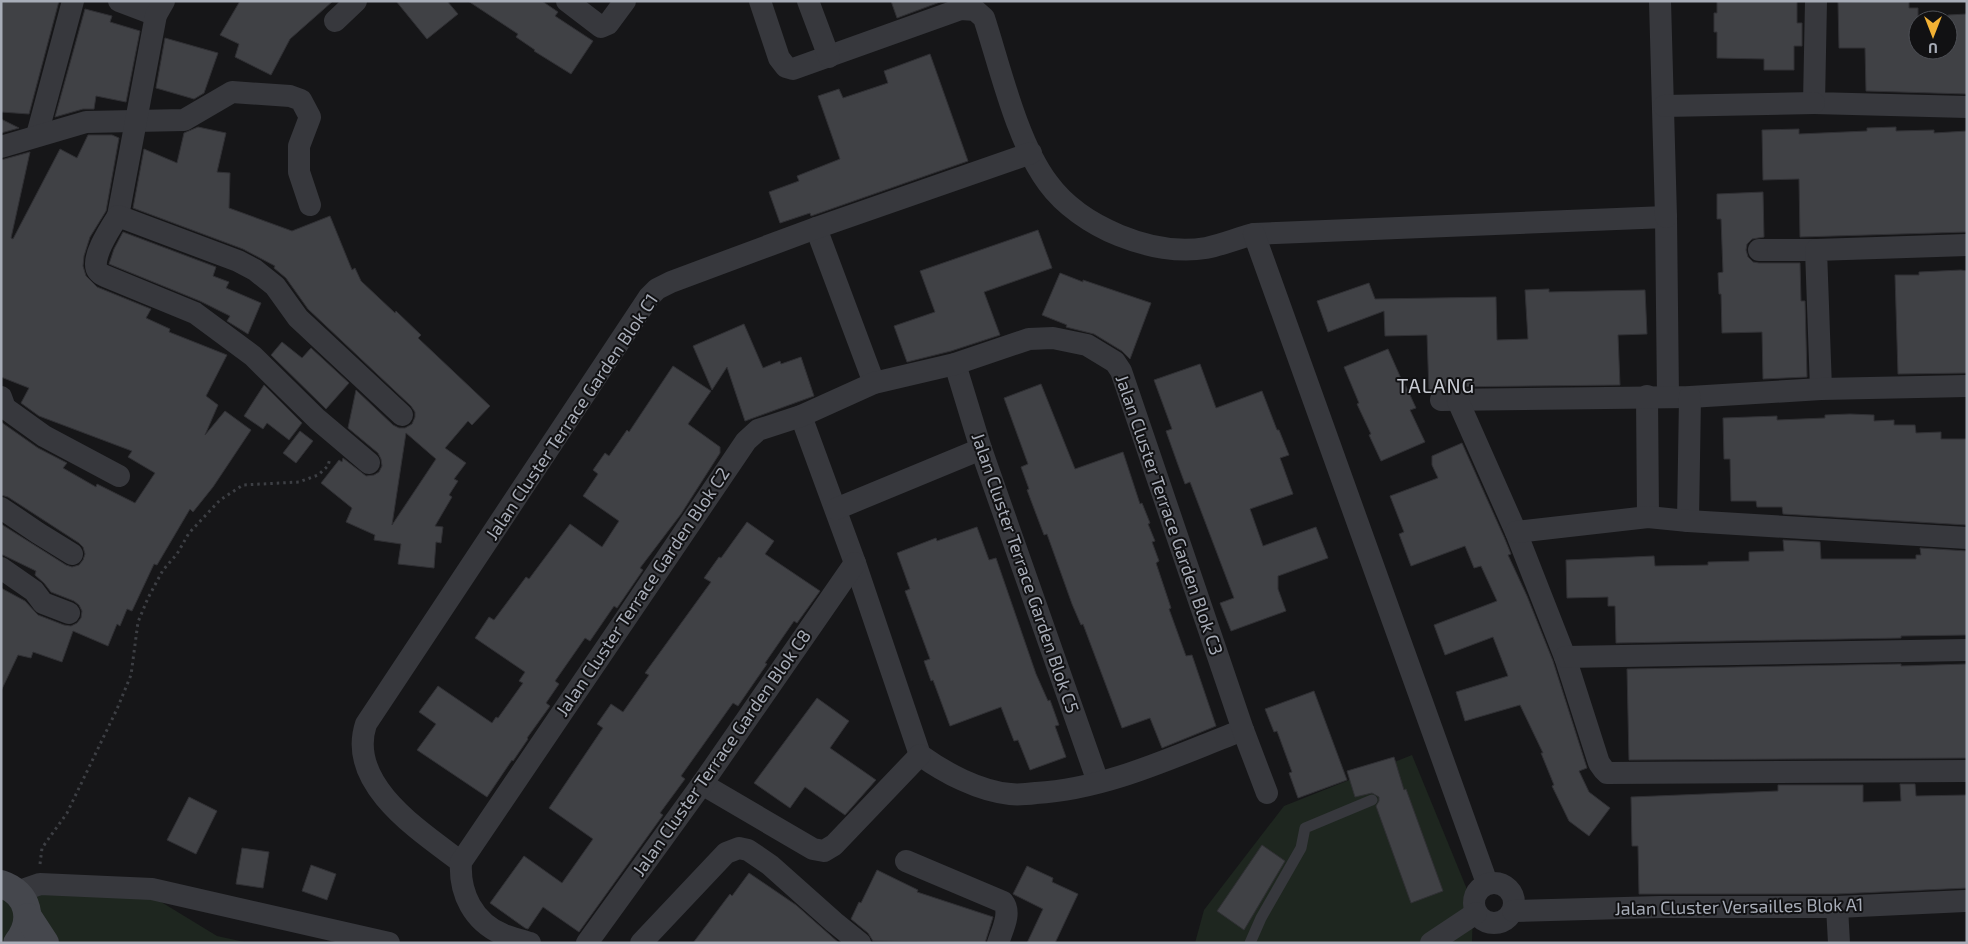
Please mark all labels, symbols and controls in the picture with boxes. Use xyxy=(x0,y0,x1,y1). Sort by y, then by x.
north arrow xyxy=(1908,10,1958,60)
text: U xyxy=(1928,40,1938,57)
street label: Jalan Cluster Terrace Garden Blok C1 xyxy=(480,289,662,544)
street label: Jalan Cluster Terrace Garden Blok C3 xyxy=(1112,372,1228,658)
district label: TALANG xyxy=(1397,373,1475,397)
street label: Jalan Cluster Terrace Garden Blok C5 xyxy=(968,430,1084,716)
street label: Jalan Cluster Terrace Garden Blok C2 xyxy=(551,463,734,720)
street label: Jalan Cluster Terrace Garden Blok C8 xyxy=(627,625,815,880)
street label: Jalan Cluster Versailles Blok A1 xyxy=(1614,893,1864,919)

